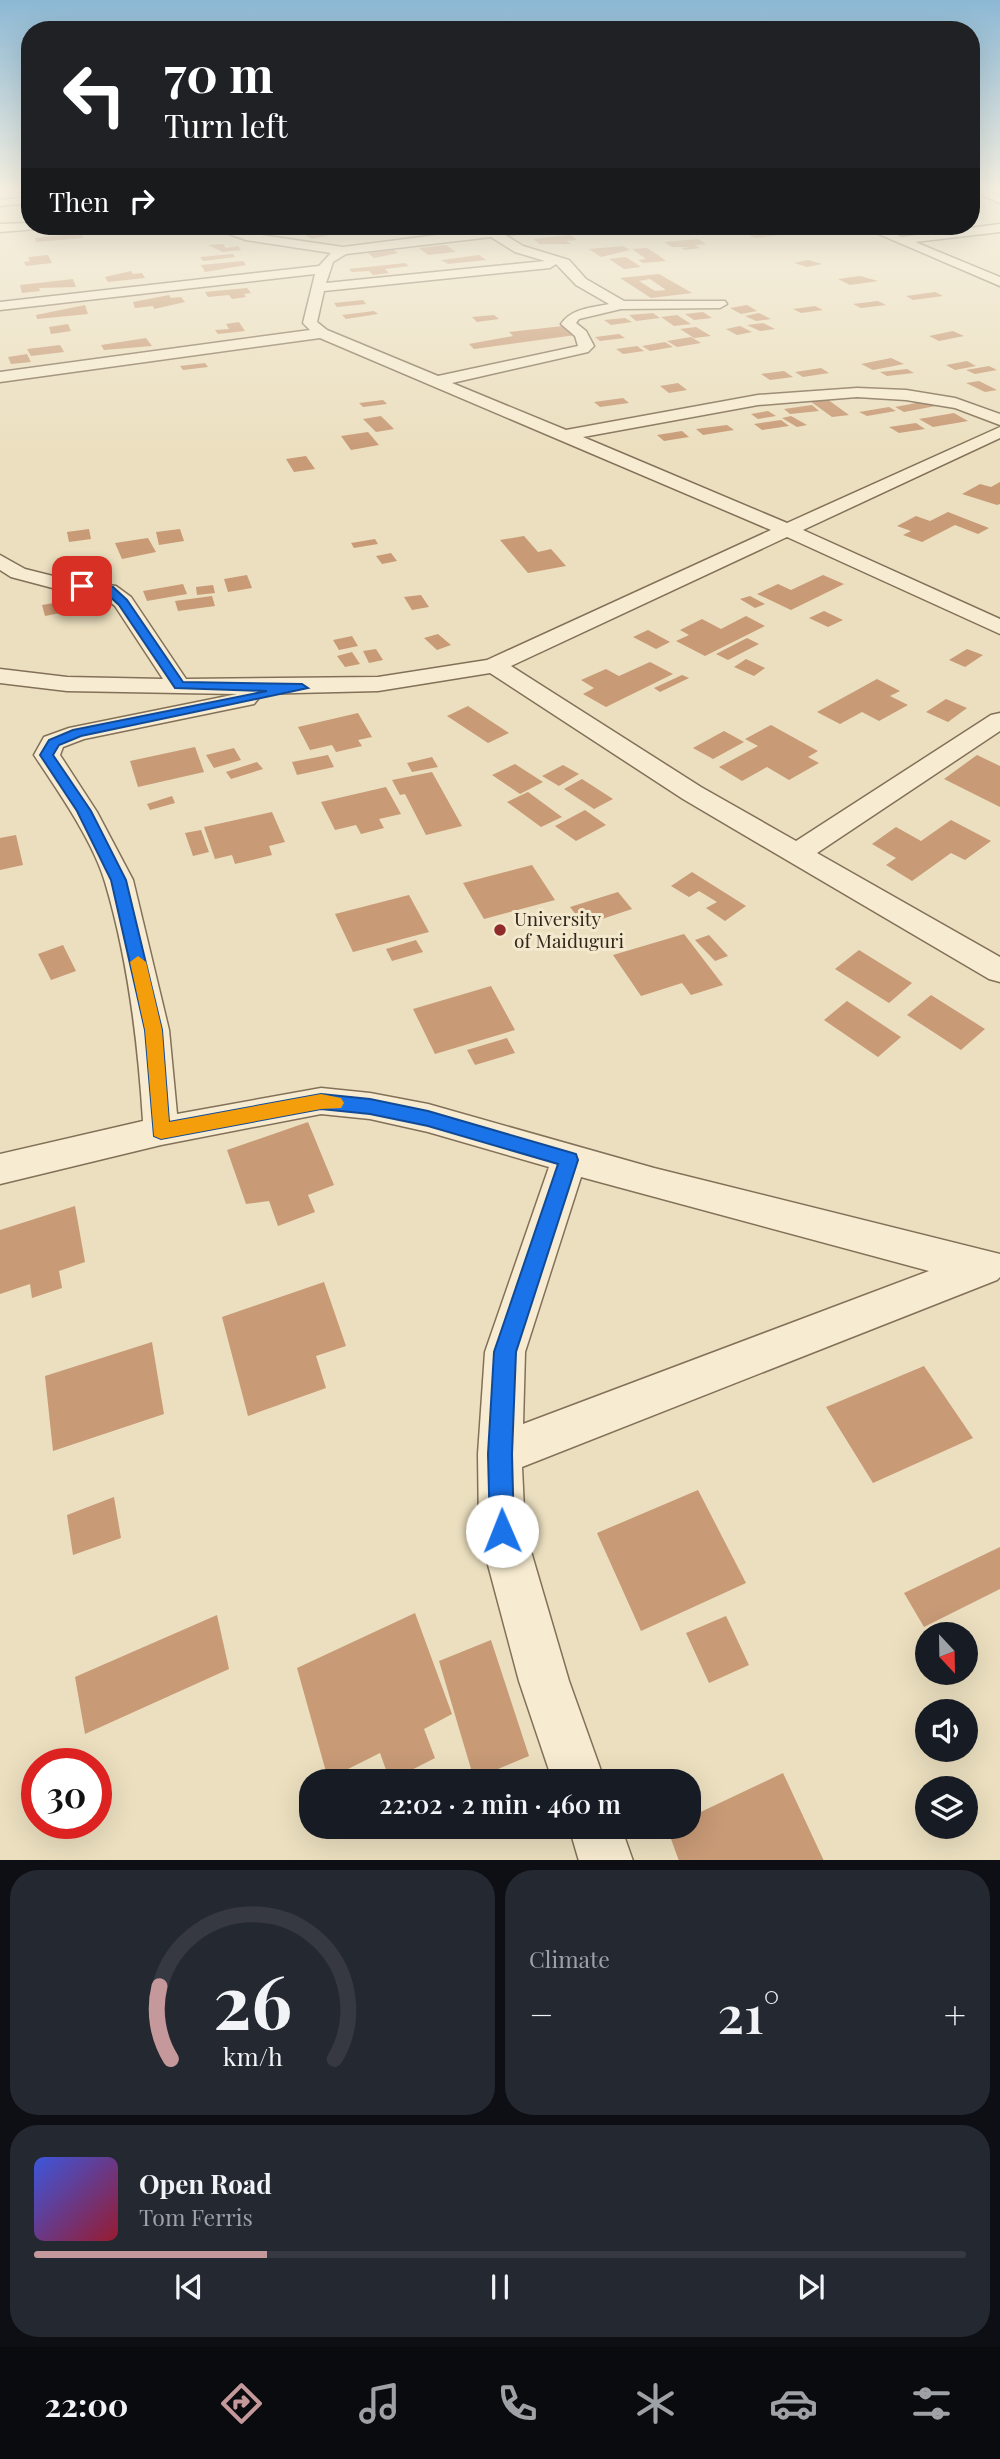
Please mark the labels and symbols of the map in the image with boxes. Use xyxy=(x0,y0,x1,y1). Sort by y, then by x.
pin xyxy=(52,556,112,616)
place label: University of Maiduguri xyxy=(514,905,625,953)
marker: University of Maiduguri xyxy=(492,922,508,938)
position arrow xyxy=(465,1494,539,1568)
north arrow xyxy=(915,1622,978,1685)
speed limit sign: 30 xyxy=(21,1748,112,1839)

